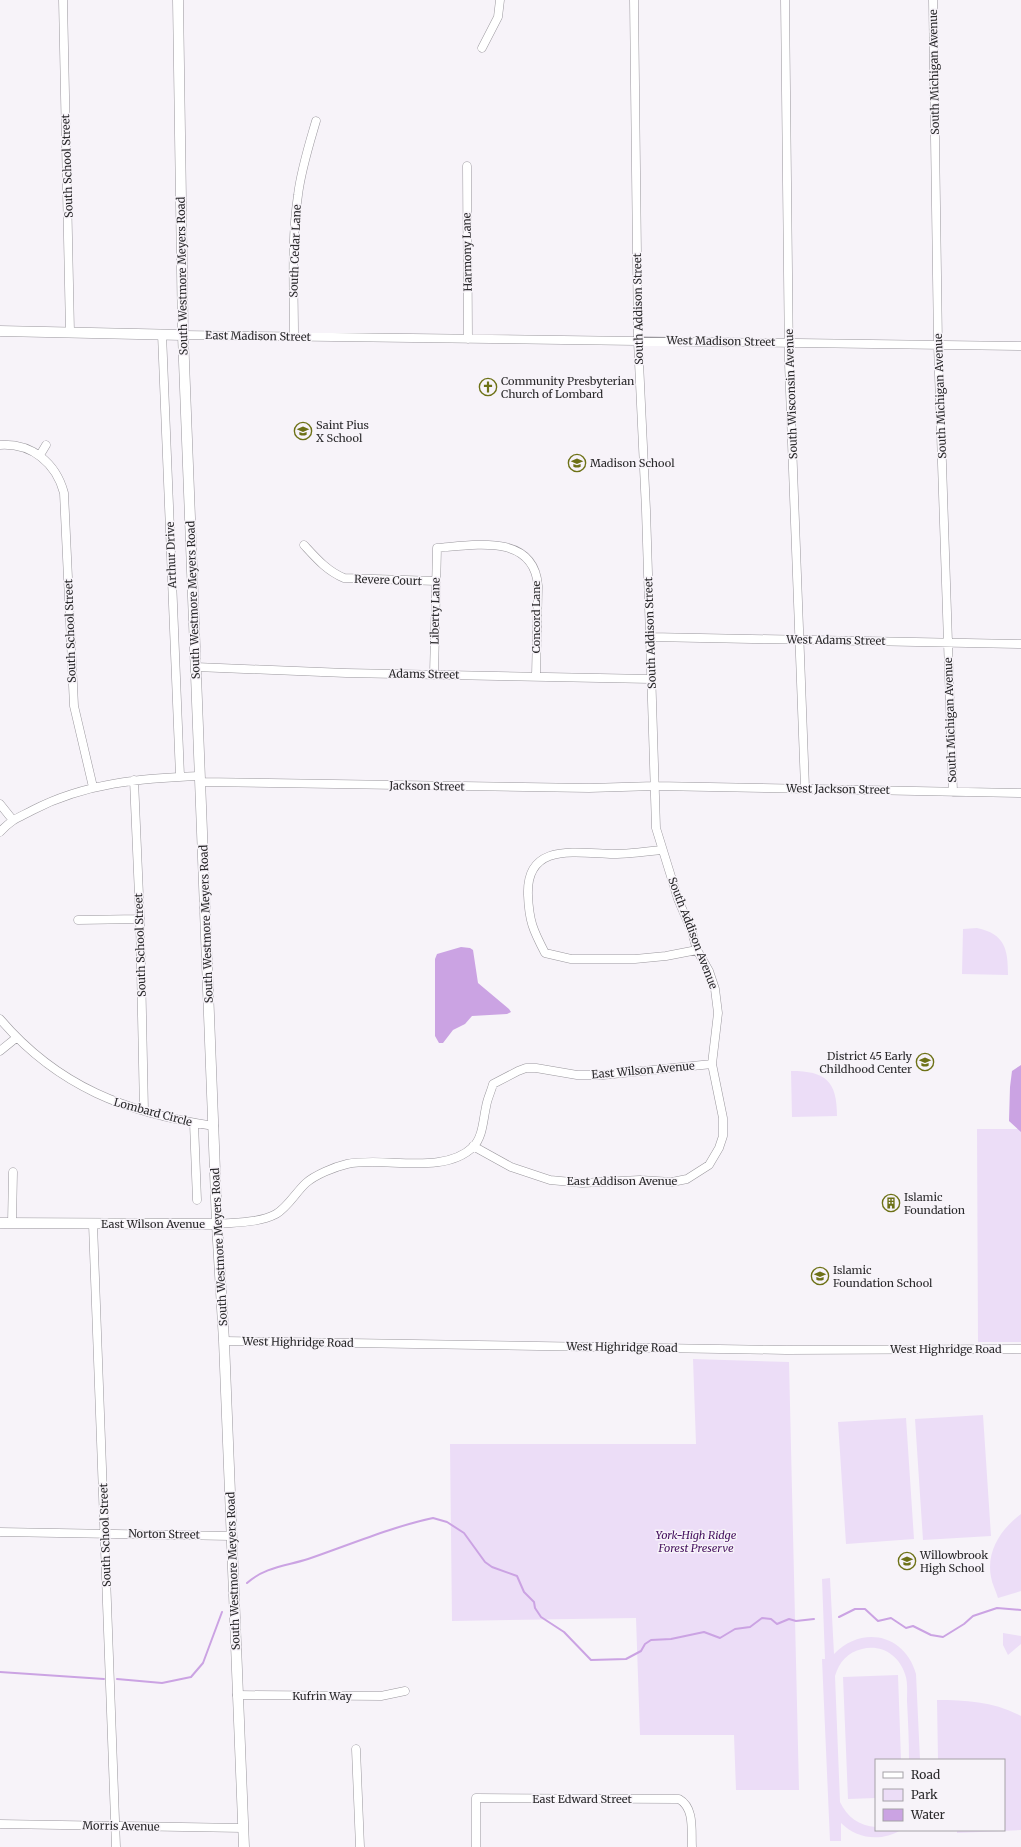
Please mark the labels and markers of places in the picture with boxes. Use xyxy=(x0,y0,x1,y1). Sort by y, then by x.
place label: Community Presbyterian Church of Lombard xyxy=(501,374,635,401)
church icon: Community Presbyterian Church of Lombard xyxy=(478,377,498,397)
place label: Saint Pius X School xyxy=(316,418,369,445)
school or university icon: Saint Pius X School xyxy=(293,421,313,441)
school or university icon: Madison School xyxy=(567,453,587,473)
place label: Madison School xyxy=(590,456,675,470)
place label: District 45 Early Childhood Center xyxy=(819,1049,913,1076)
school or university icon: District 45 Early Childhood Center xyxy=(915,1052,935,1072)
place label: Islamic Foundation xyxy=(904,1190,966,1217)
building icon: Islamic Foundation xyxy=(881,1193,901,1213)
place label: Islamic Foundation School xyxy=(833,1263,933,1290)
school or university icon: Islamic Foundation School xyxy=(810,1266,830,1286)
place label: Willowbrook High School xyxy=(919,1548,988,1575)
school or university icon: Willowbrook High School xyxy=(897,1551,917,1571)

